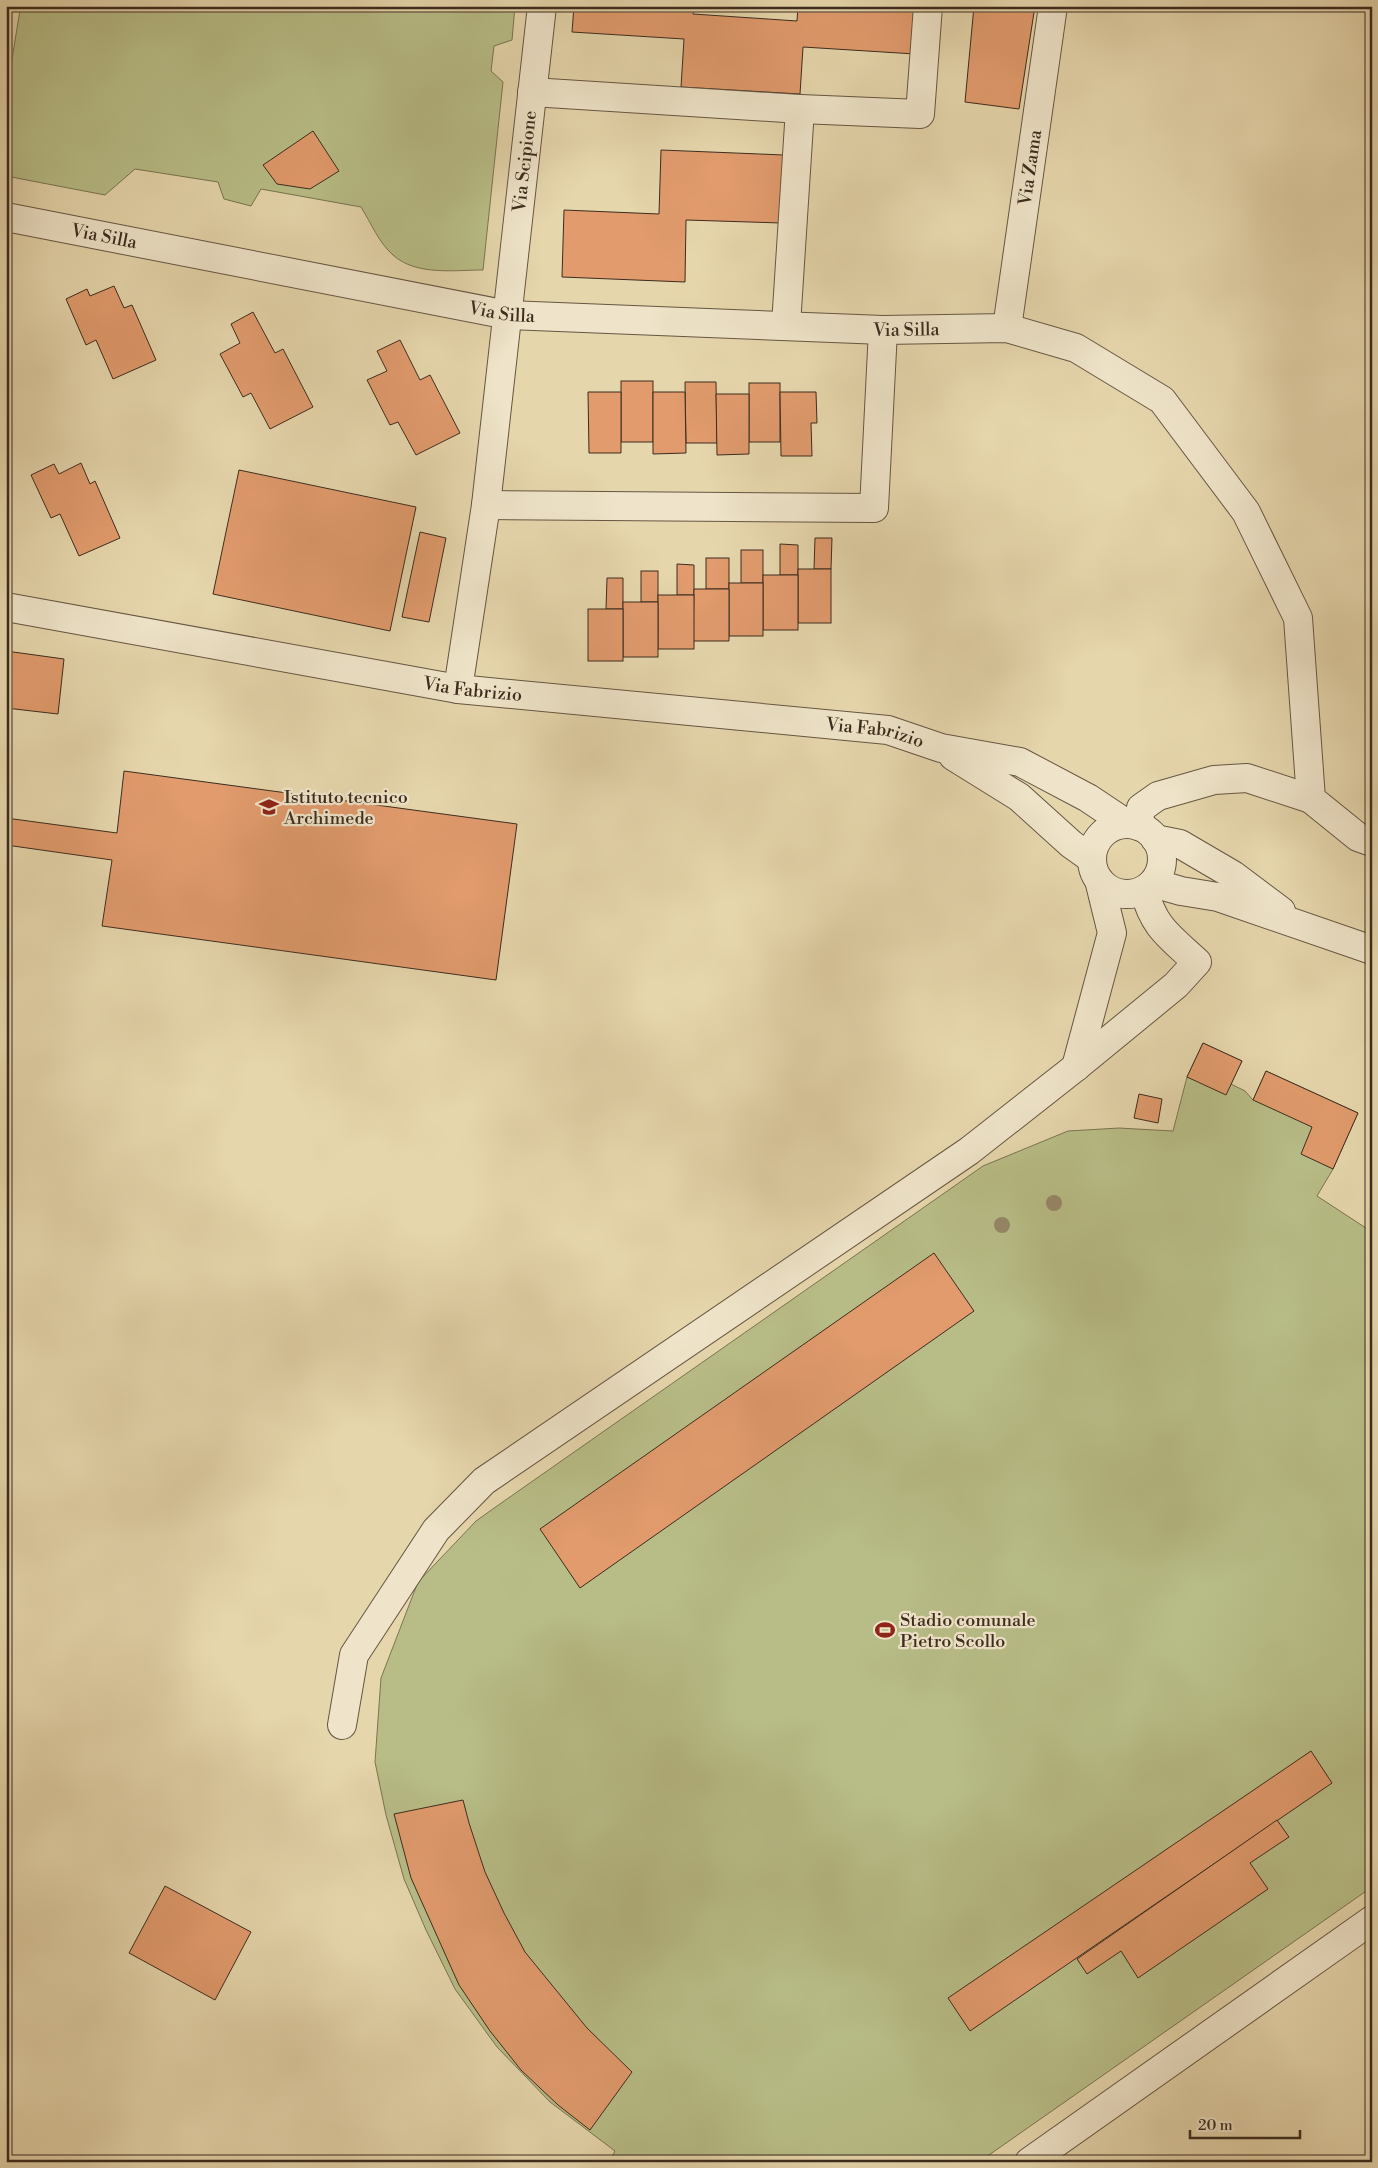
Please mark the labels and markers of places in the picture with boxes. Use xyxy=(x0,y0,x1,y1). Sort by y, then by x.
place label: Istituto tecnico Archimede xyxy=(283,786,408,830)
school or university icon: Istituto tecnico Archimede xyxy=(258,796,280,818)
place label: Stadio comunale Pietro Scollo xyxy=(900,1609,1036,1653)
sports icon: Stadio comunale Pietro Scollo xyxy=(874,1619,896,1641)

